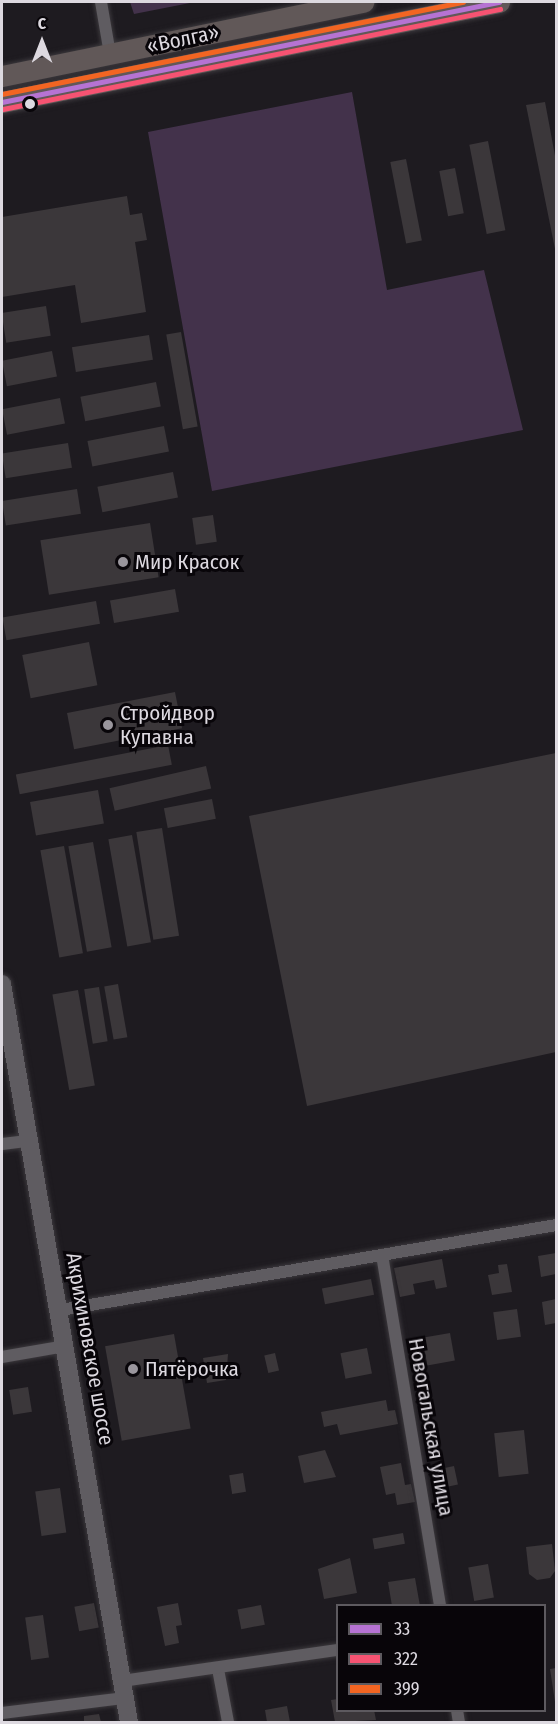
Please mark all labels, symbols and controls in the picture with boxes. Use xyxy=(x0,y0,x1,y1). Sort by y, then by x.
north arrow xyxy=(12,12,72,72)
text: С xyxy=(38,14,46,33)
street label: «Волга» xyxy=(145,19,221,59)
unlabelled marker xyxy=(24,98,36,110)
place label: Мир Красок xyxy=(135,549,239,575)
marker: Мир Красок xyxy=(116,555,130,569)
place label: Стройдвор Купавна xyxy=(120,700,215,750)
marker: Стройдвор Купавна xyxy=(101,718,115,732)
street label: Акрихиновское шоссе xyxy=(61,1251,119,1447)
street label: Новогальская улица xyxy=(403,1336,459,1518)
place label: Пятёрочка xyxy=(145,1356,239,1382)
marker: Пятёрочка xyxy=(126,1362,140,1376)
legend xyxy=(336,1604,546,1712)
text: 33 xyxy=(394,1618,410,1640)
text: 322 xyxy=(394,1648,418,1670)
text: 399 xyxy=(394,1678,419,1700)

